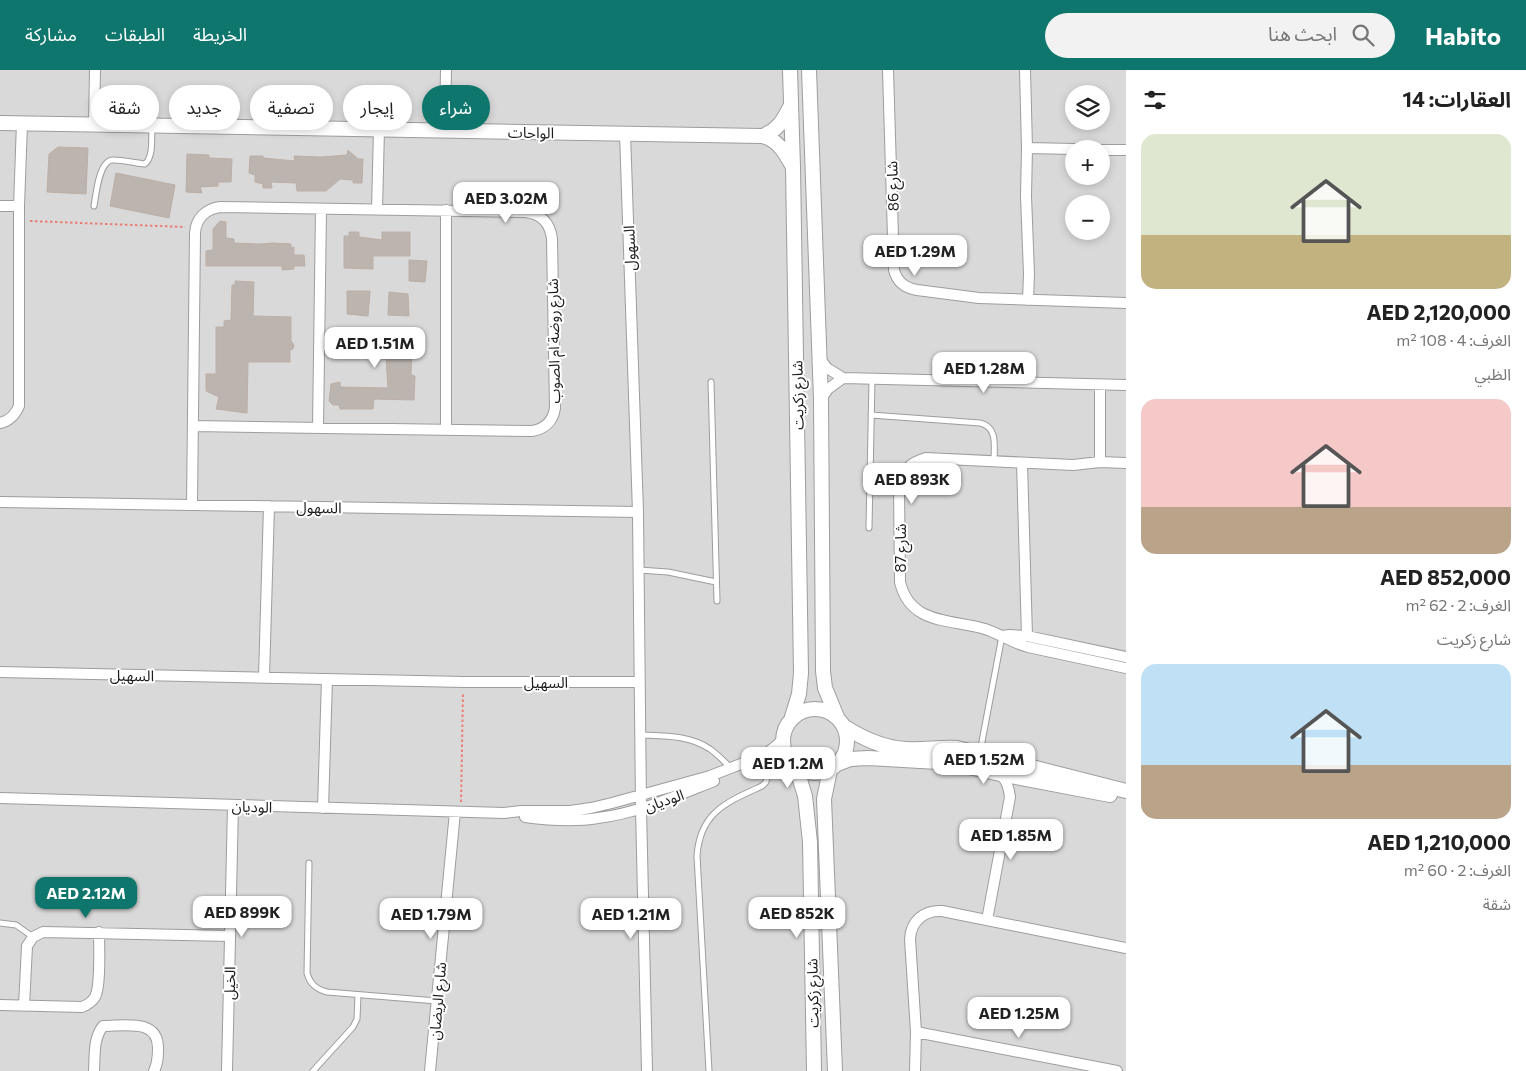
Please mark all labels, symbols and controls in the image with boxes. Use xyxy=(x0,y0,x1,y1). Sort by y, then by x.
search box xyxy=(1045,13,1395,58)
icon: search xyxy=(1349,21,1377,49)
text: Habito xyxy=(1425,21,1501,50)
text: ابحث هنا xyxy=(1268,22,1337,45)
text: مشاركة xyxy=(25,23,77,45)
text: الطبقات xyxy=(105,23,165,45)
text: الخريطة xyxy=(193,23,247,45)
chip: شقة xyxy=(91,85,159,130)
chip: جديد xyxy=(169,85,240,130)
chip: تصفية xyxy=(250,85,333,130)
chip: إيجار xyxy=(343,85,412,130)
chip: شراء xyxy=(422,85,490,130)
map controls xyxy=(1065,85,1110,240)
button: layers xyxy=(1065,85,1110,130)
icon: filters xyxy=(1141,86,1169,114)
text: العقارات: 14 xyxy=(1402,86,1511,111)
street label: الواحات xyxy=(508,123,554,142)
button: + xyxy=(1065,140,1110,185)
street label: شارع 86 xyxy=(882,160,906,211)
icon: home xyxy=(1281,166,1371,256)
pin: AED 3.02M xyxy=(449,182,563,224)
text: AED 3.02M xyxy=(464,188,548,207)
button: − xyxy=(1065,195,1110,240)
street label: السهول xyxy=(619,225,640,271)
pin: AED 1.29M xyxy=(858,234,972,277)
text: AED 1.29M xyxy=(874,241,956,260)
street label: شارع روضة ام الصوب xyxy=(543,278,567,404)
text: AED 2,120,000 xyxy=(1367,299,1511,324)
pin: AED 1.51M xyxy=(318,326,432,369)
text: الغرف: 4 · 108 m² xyxy=(1396,330,1511,349)
text: AED 1.51M xyxy=(335,333,415,352)
pin: AED 1.28M xyxy=(927,352,1041,394)
text: AED 1.28M xyxy=(943,358,1025,377)
street label: شارع زكريت xyxy=(787,360,811,430)
text: الظبي xyxy=(1474,364,1511,383)
icon: home xyxy=(1281,431,1371,521)
pin: AED 893K xyxy=(860,462,964,505)
text: AED 893K xyxy=(874,469,950,488)
street label: السهول xyxy=(296,498,342,517)
street label: شارع 87 xyxy=(891,523,913,573)
text: AED 852,000 xyxy=(1380,564,1511,589)
text: الغرف: 2 · 62 m² xyxy=(1405,595,1511,614)
text: شارع زكريت xyxy=(1437,629,1511,648)
street label: السهيل xyxy=(110,666,154,685)
street label: السهيل xyxy=(524,673,568,692)
icon: home xyxy=(1281,696,1371,786)
pin: AED 1.52M xyxy=(927,742,1041,785)
pin: AED 1.2M xyxy=(736,746,840,789)
text: AED 1.52M xyxy=(943,749,1025,768)
text: AED 1.2M xyxy=(752,753,824,772)
street label: الوديان xyxy=(642,785,687,816)
street label: الوديان xyxy=(231,796,273,817)
pin: AED 1.85M xyxy=(954,818,1068,861)
text: AED 1.85M xyxy=(970,825,1052,844)
text: AED 1,210,000 xyxy=(1367,829,1511,854)
text: الغرف: 2 · 60 m² xyxy=(1404,860,1511,879)
pin: AED 2.12M xyxy=(29,876,143,919)
text: AED 2.12M xyxy=(46,883,126,902)
text: شقة xyxy=(1483,894,1511,913)
pin: AED 899K xyxy=(190,896,294,938)
pin: AED 852K xyxy=(745,896,849,939)
pin: AED 1.79M xyxy=(374,898,488,940)
pin: AED 1.21M xyxy=(574,898,688,940)
text: AED 899K xyxy=(204,902,280,921)
text: AED 852K xyxy=(759,903,835,922)
text: AED 1.79M xyxy=(390,904,472,923)
text: AED 1.21M xyxy=(591,904,671,923)
street label: شارع زكريت xyxy=(802,958,826,1028)
street label: شارع الريضان xyxy=(425,961,453,1041)
street label: الخيل xyxy=(220,966,239,1000)
pin: AED 1.25M xyxy=(962,996,1076,1039)
text: AED 1.25M xyxy=(978,1003,1060,1022)

